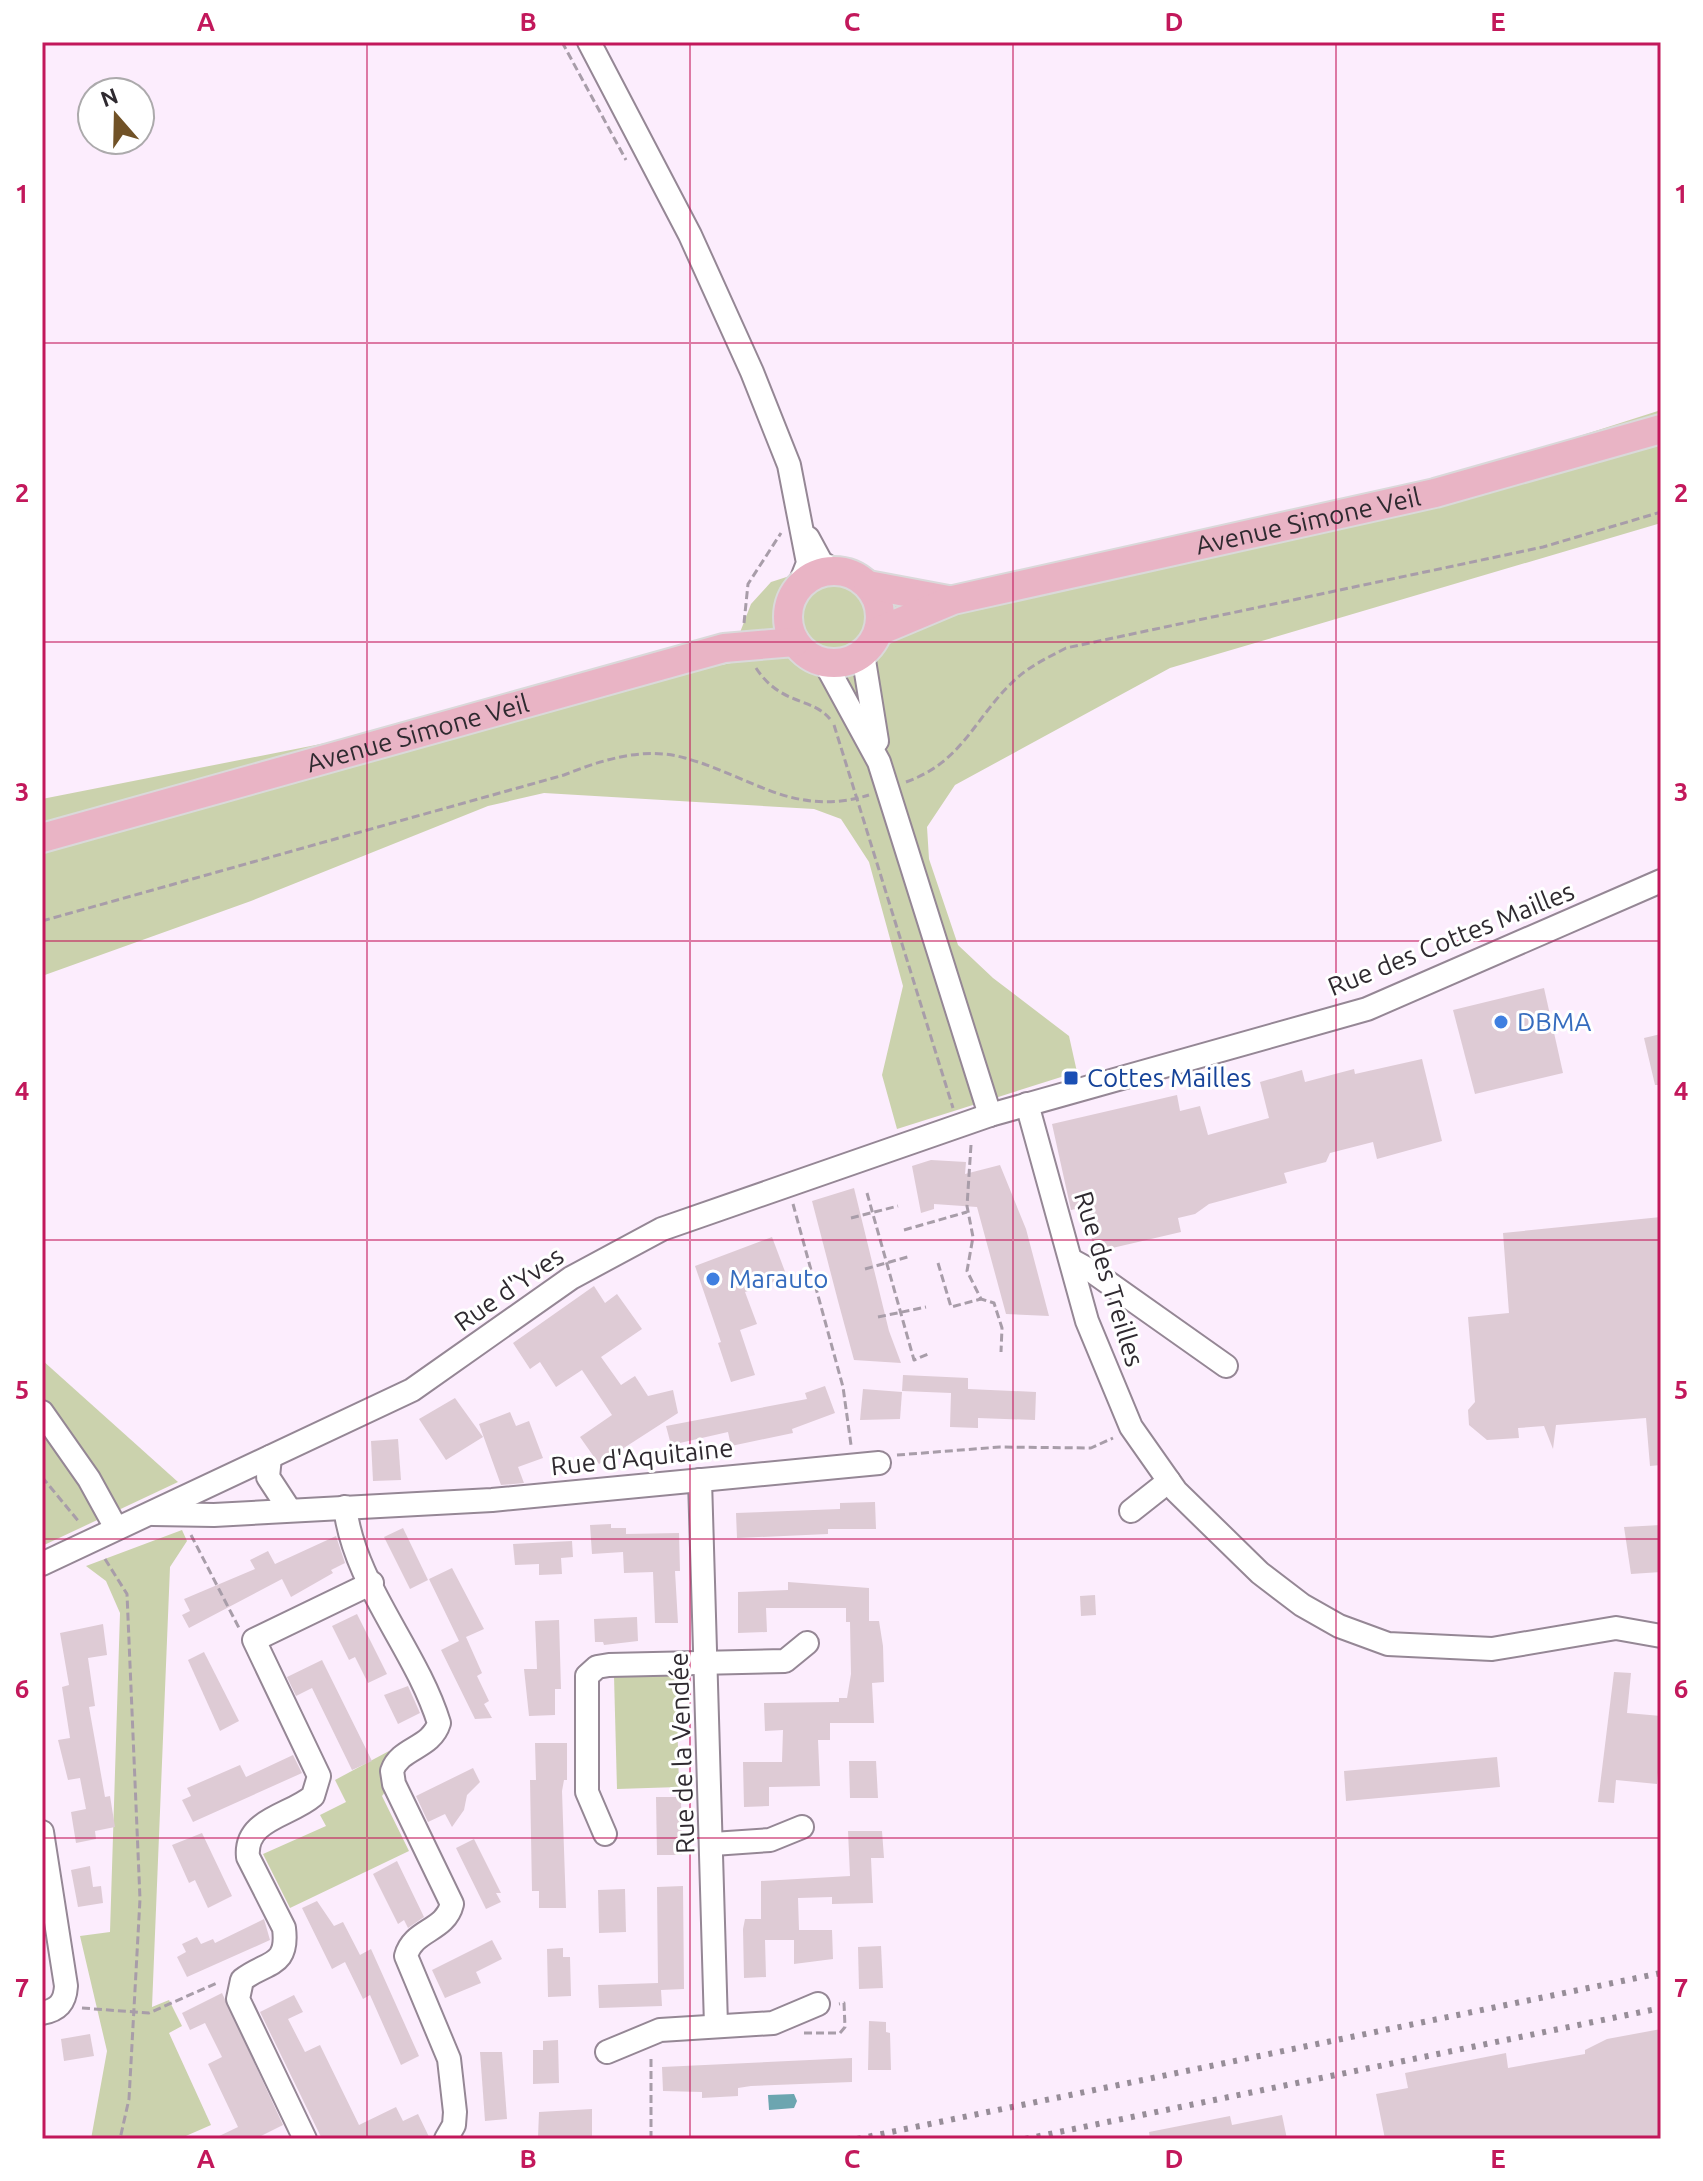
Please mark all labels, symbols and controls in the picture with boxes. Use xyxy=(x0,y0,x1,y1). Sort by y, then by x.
text: A xyxy=(197,7,216,36)
text: B xyxy=(519,7,537,36)
text: C xyxy=(844,7,861,36)
text: D xyxy=(1165,7,1183,36)
text: E xyxy=(1490,7,1506,36)
north arrow xyxy=(76,76,156,156)
text: N xyxy=(97,82,121,111)
text: 1 xyxy=(15,179,29,208)
text: 1 xyxy=(1674,179,1688,208)
text: 2 xyxy=(15,478,29,507)
text: 2 xyxy=(1674,478,1688,507)
street label: Avenue Simone Veil xyxy=(1193,482,1423,560)
street label: Avenue Simone Veil xyxy=(303,688,532,778)
text: 3 xyxy=(15,777,29,806)
text: 3 xyxy=(1674,777,1688,806)
street label: Rue des Cottes Mailles xyxy=(1324,876,1578,1001)
place label: DBMA xyxy=(1517,1007,1591,1036)
marker: DBMA xyxy=(1492,1013,1510,1031)
place label: Cottes Mailles xyxy=(1087,1063,1252,1092)
marker: Cottes Mailles xyxy=(1062,1069,1080,1087)
text: 4 xyxy=(15,1076,29,1105)
text: 4 xyxy=(1674,1076,1688,1105)
street label: Rue des Treilles xyxy=(1069,1188,1150,1370)
street label: Rue d'Yves xyxy=(449,1241,569,1337)
place label: Marauto xyxy=(729,1264,828,1293)
marker: Marauto xyxy=(704,1270,722,1288)
text: 5 xyxy=(15,1375,29,1404)
text: 5 xyxy=(1674,1375,1688,1404)
street label: Rue d'Aquitaine xyxy=(549,1432,735,1481)
street label: Rue de la Vendée xyxy=(663,1652,700,1854)
text: 6 xyxy=(15,1674,29,1703)
text: 6 xyxy=(1674,1674,1688,1703)
text: 7 xyxy=(15,1973,29,2002)
text: 7 xyxy=(1674,1973,1688,2002)
text: A xyxy=(197,2144,216,2173)
text: B xyxy=(519,2144,537,2173)
text: C xyxy=(844,2144,861,2173)
text: D xyxy=(1165,2144,1183,2173)
text: E xyxy=(1490,2144,1506,2173)

